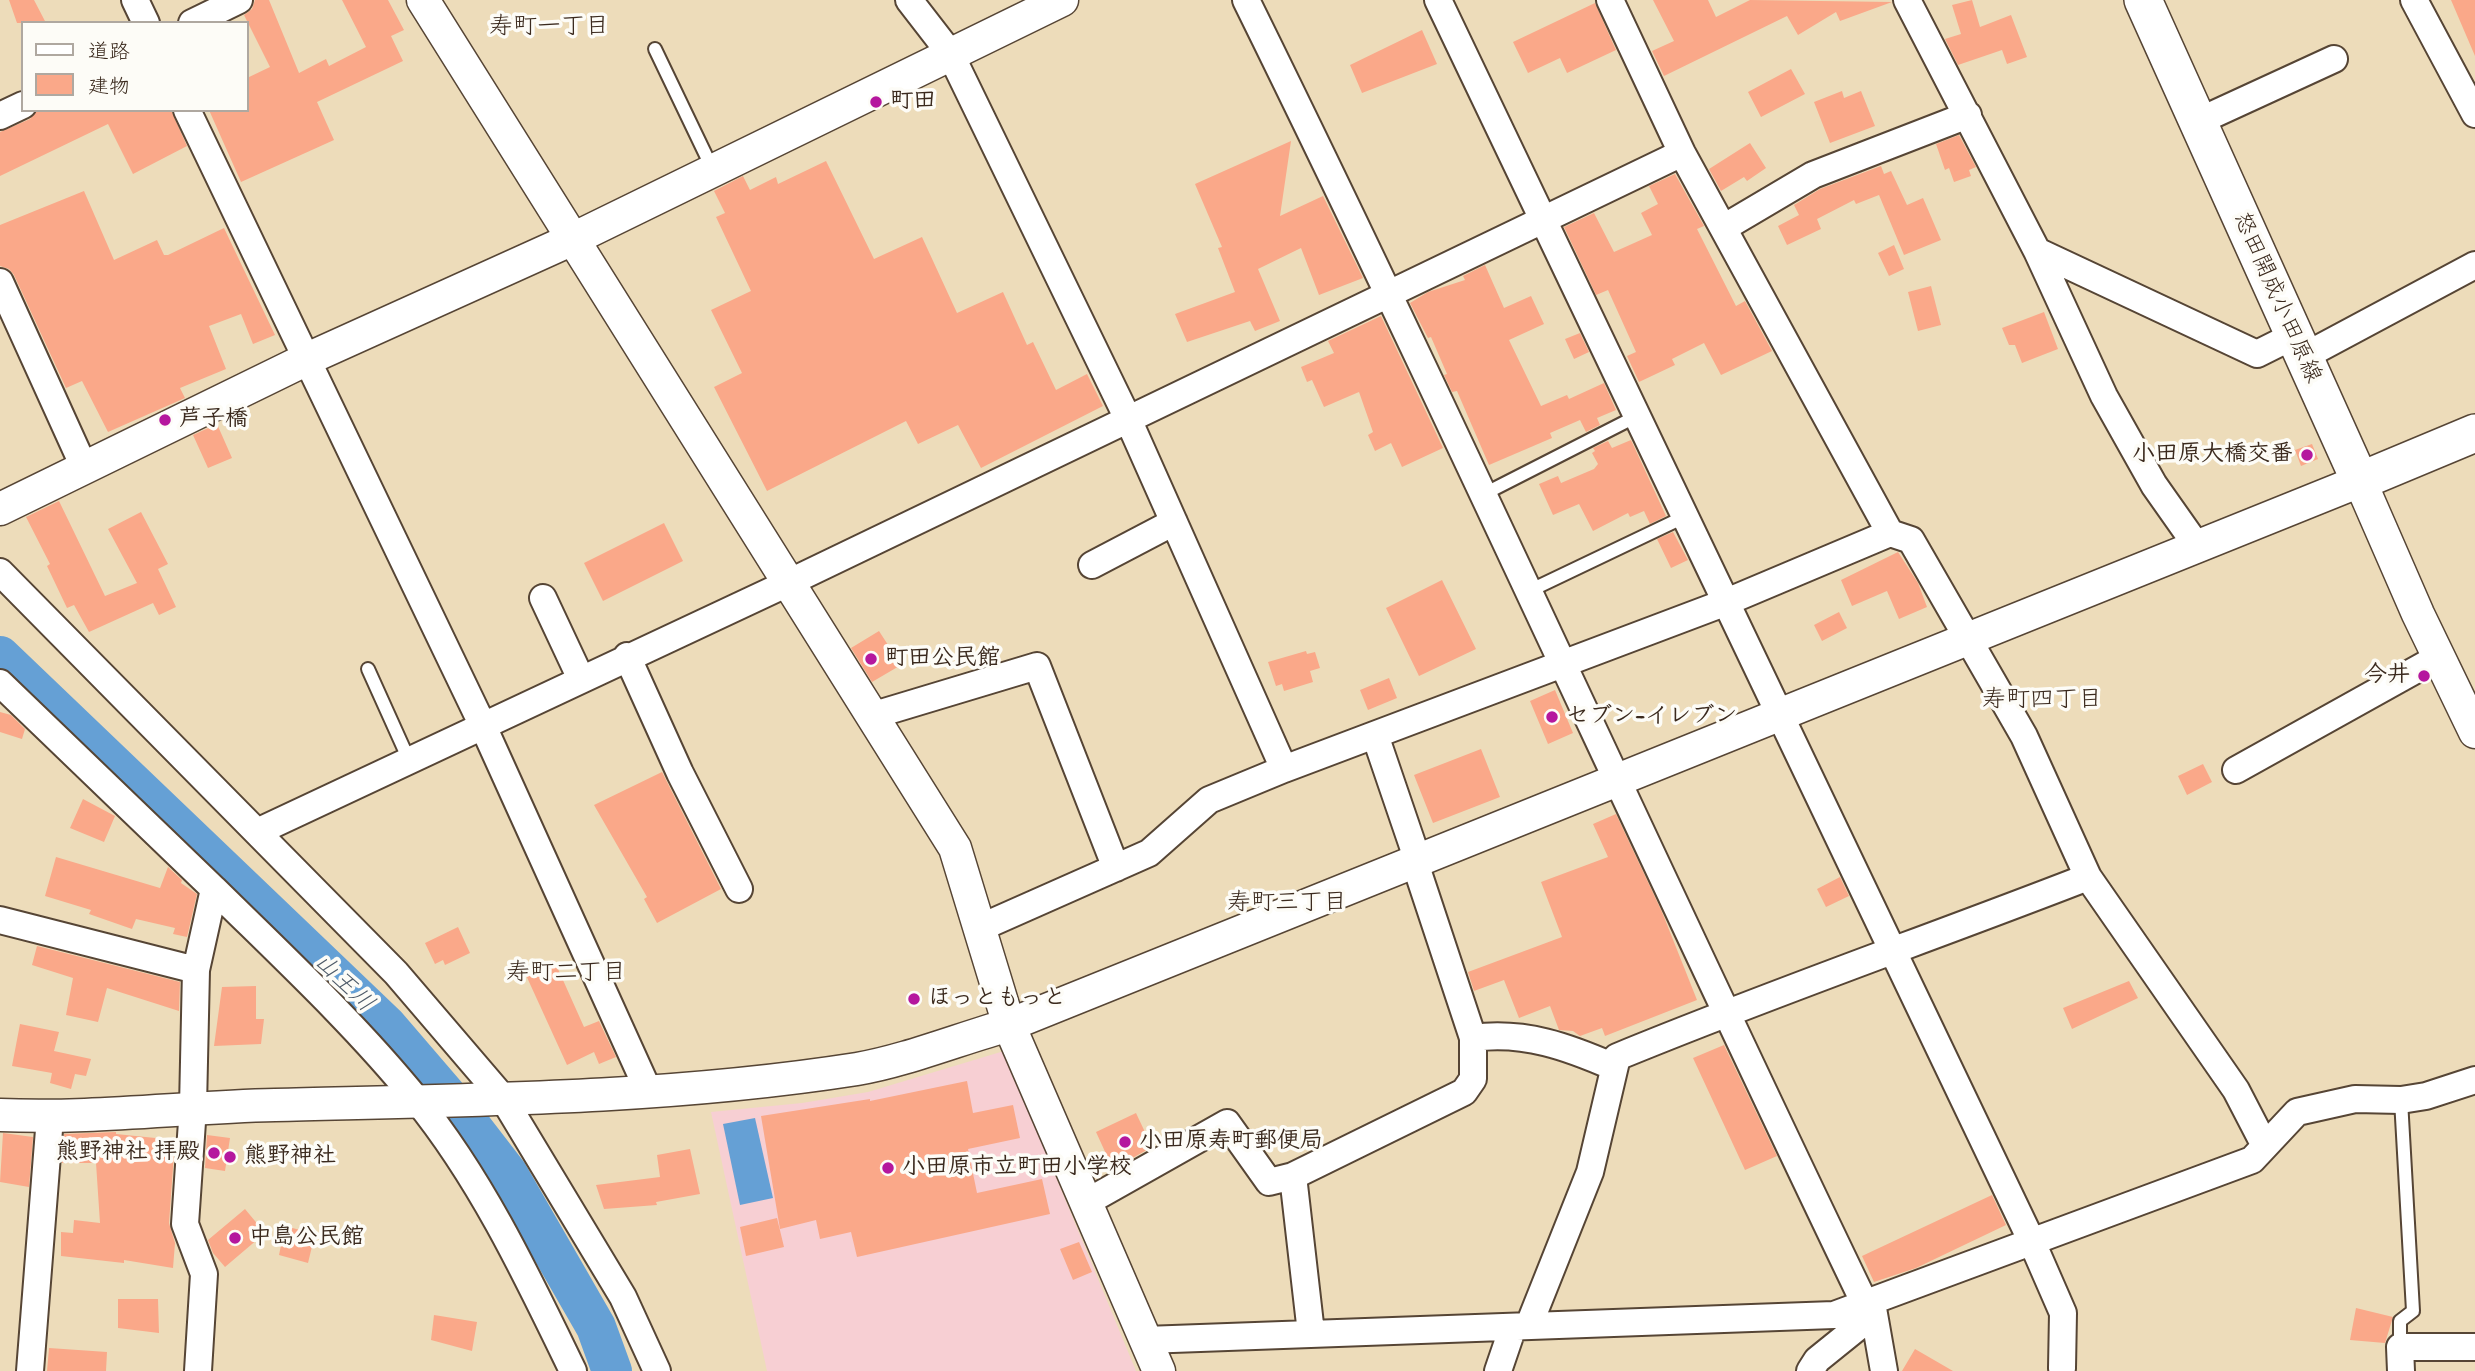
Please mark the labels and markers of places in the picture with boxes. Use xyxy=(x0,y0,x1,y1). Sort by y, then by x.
place label: 町田 xyxy=(890,88,936,116)
marker: 町田 xyxy=(868,94,884,110)
place label: 芦子橋 xyxy=(179,406,248,434)
marker: 芦子橋 xyxy=(157,412,173,428)
place label: 小田原大橋交番 xyxy=(2132,441,2293,469)
marker: 小田原大橋交番 xyxy=(2299,447,2315,463)
place label: 町田公民館 xyxy=(885,645,1000,673)
marker: 町田公民館 xyxy=(863,651,879,667)
place label: 今井 xyxy=(2364,662,2410,690)
marker: 今井 xyxy=(2416,668,2432,684)
place label: セブン-イレブン xyxy=(1566,703,1737,731)
marker: セブン-イレブン xyxy=(1544,709,1560,725)
place label: ほっともっと xyxy=(928,985,1066,1013)
marker: ほっともっと xyxy=(906,991,922,1007)
place label: 小田原寿町郵便局 xyxy=(1139,1128,1323,1156)
marker: 小田原寿町郵便局 xyxy=(1117,1134,1133,1150)
place label: 熊野神社 拝殿 xyxy=(56,1139,200,1167)
place label: 熊野神社 xyxy=(244,1143,336,1171)
marker: 熊野神社 拝殿 xyxy=(206,1145,222,1161)
marker: 熊野神社 xyxy=(222,1149,238,1165)
place label: 小田原市立町田小学校 xyxy=(902,1154,1132,1182)
marker: 小田原市立町田小学校 xyxy=(880,1160,896,1176)
place label: 中島公民館 xyxy=(249,1224,364,1252)
marker: 中島公民館 xyxy=(227,1230,243,1246)

